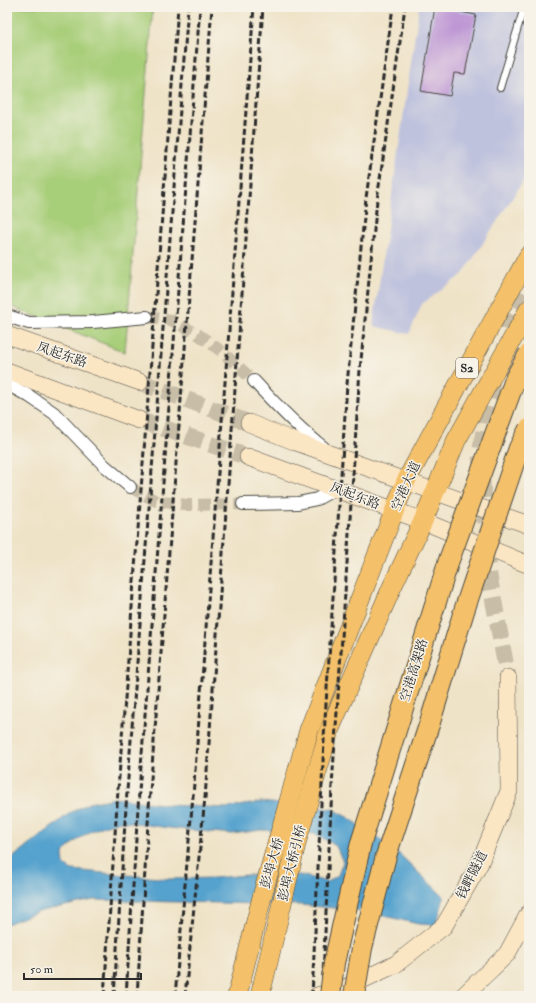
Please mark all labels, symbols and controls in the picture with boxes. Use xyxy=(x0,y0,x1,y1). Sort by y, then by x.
street label: 凤起东路 xyxy=(35,339,89,371)
road number: S2 xyxy=(456,358,478,378)
street label: 空港大道 xyxy=(388,459,424,513)
street label: 凤起东路 xyxy=(328,479,382,513)
street label: 空港高架路 xyxy=(397,637,431,703)
street label: 彭埠大桥引桥 xyxy=(275,823,309,903)
street label: 彭埠大桥 xyxy=(257,836,287,890)
street label: 钱畔隧道 xyxy=(453,848,491,902)
scale bar xyxy=(24,955,141,981)
text: 50 m xyxy=(30,962,54,977)

